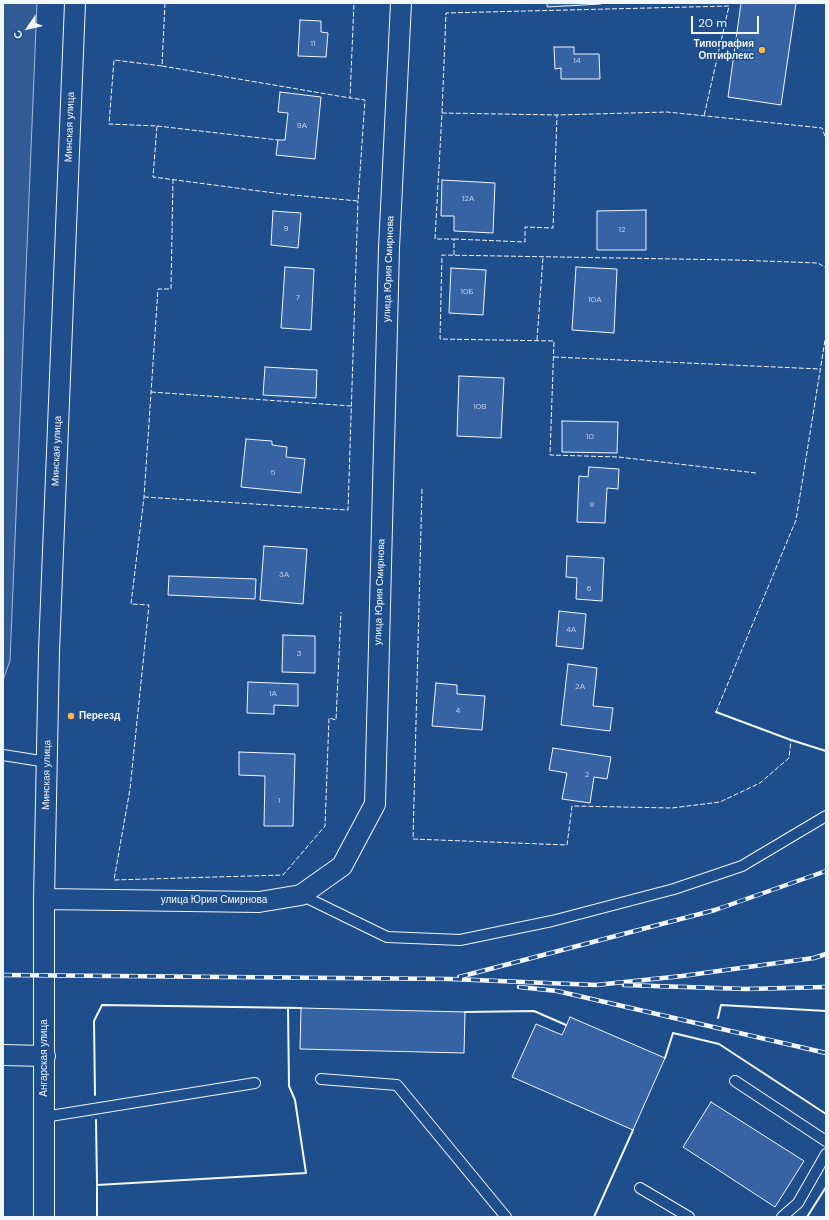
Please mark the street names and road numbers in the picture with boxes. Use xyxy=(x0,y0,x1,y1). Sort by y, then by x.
street label: Минская улица xyxy=(63,92,77,162)
street label: улица Юрия Смирнова xyxy=(381,216,397,322)
street label: Минская улица xyxy=(50,416,64,486)
street label: улица Юрия Смирнова xyxy=(372,539,388,645)
street label: Минская улица xyxy=(40,740,54,810)
street label: улица Юрия Смирнова xyxy=(161,894,267,906)
street label: Ангарская улица xyxy=(38,1019,50,1097)

